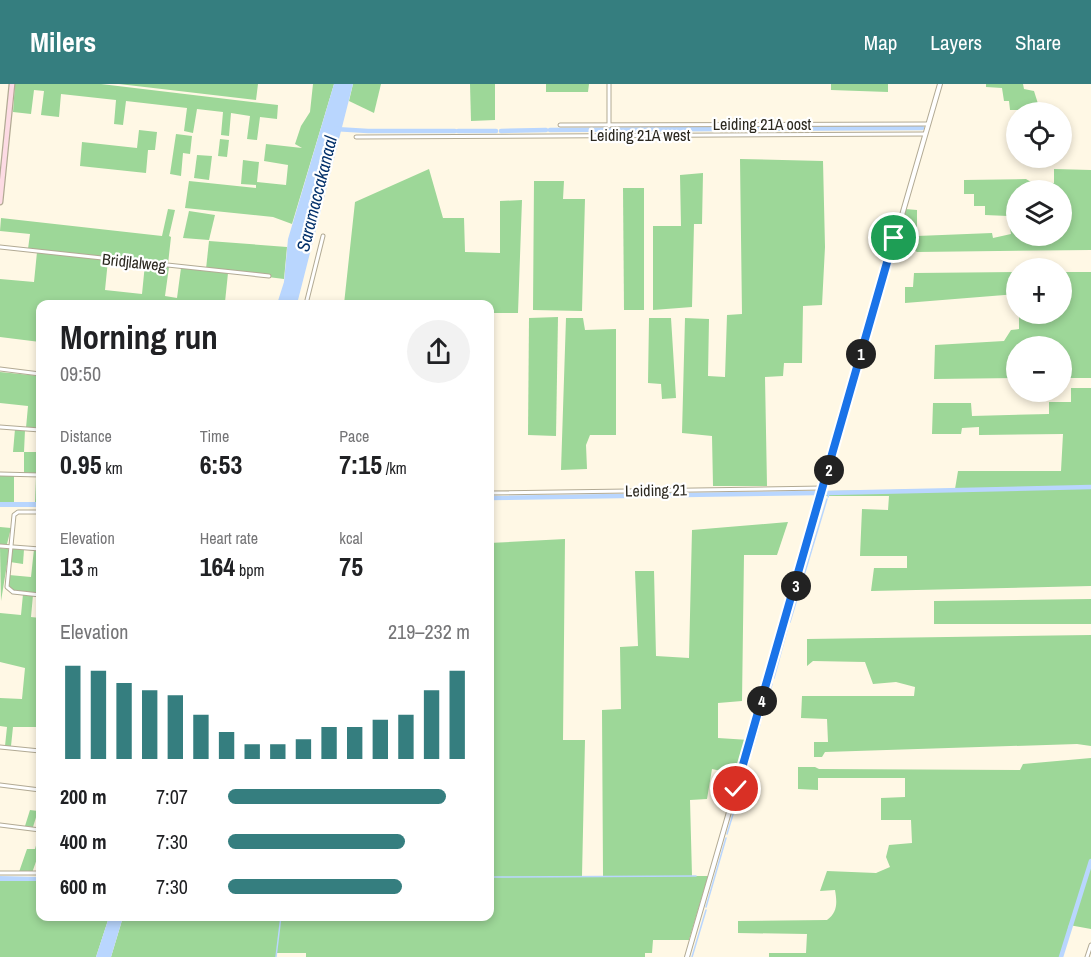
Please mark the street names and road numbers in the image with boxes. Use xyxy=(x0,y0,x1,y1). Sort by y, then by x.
street label: Leiding 21A oost xyxy=(713,113,812,135)
street label: Leiding 21A west xyxy=(590,124,691,146)
street label: Bridjlalweg xyxy=(101,248,168,276)
street label: Leiding 21 xyxy=(625,478,688,502)

